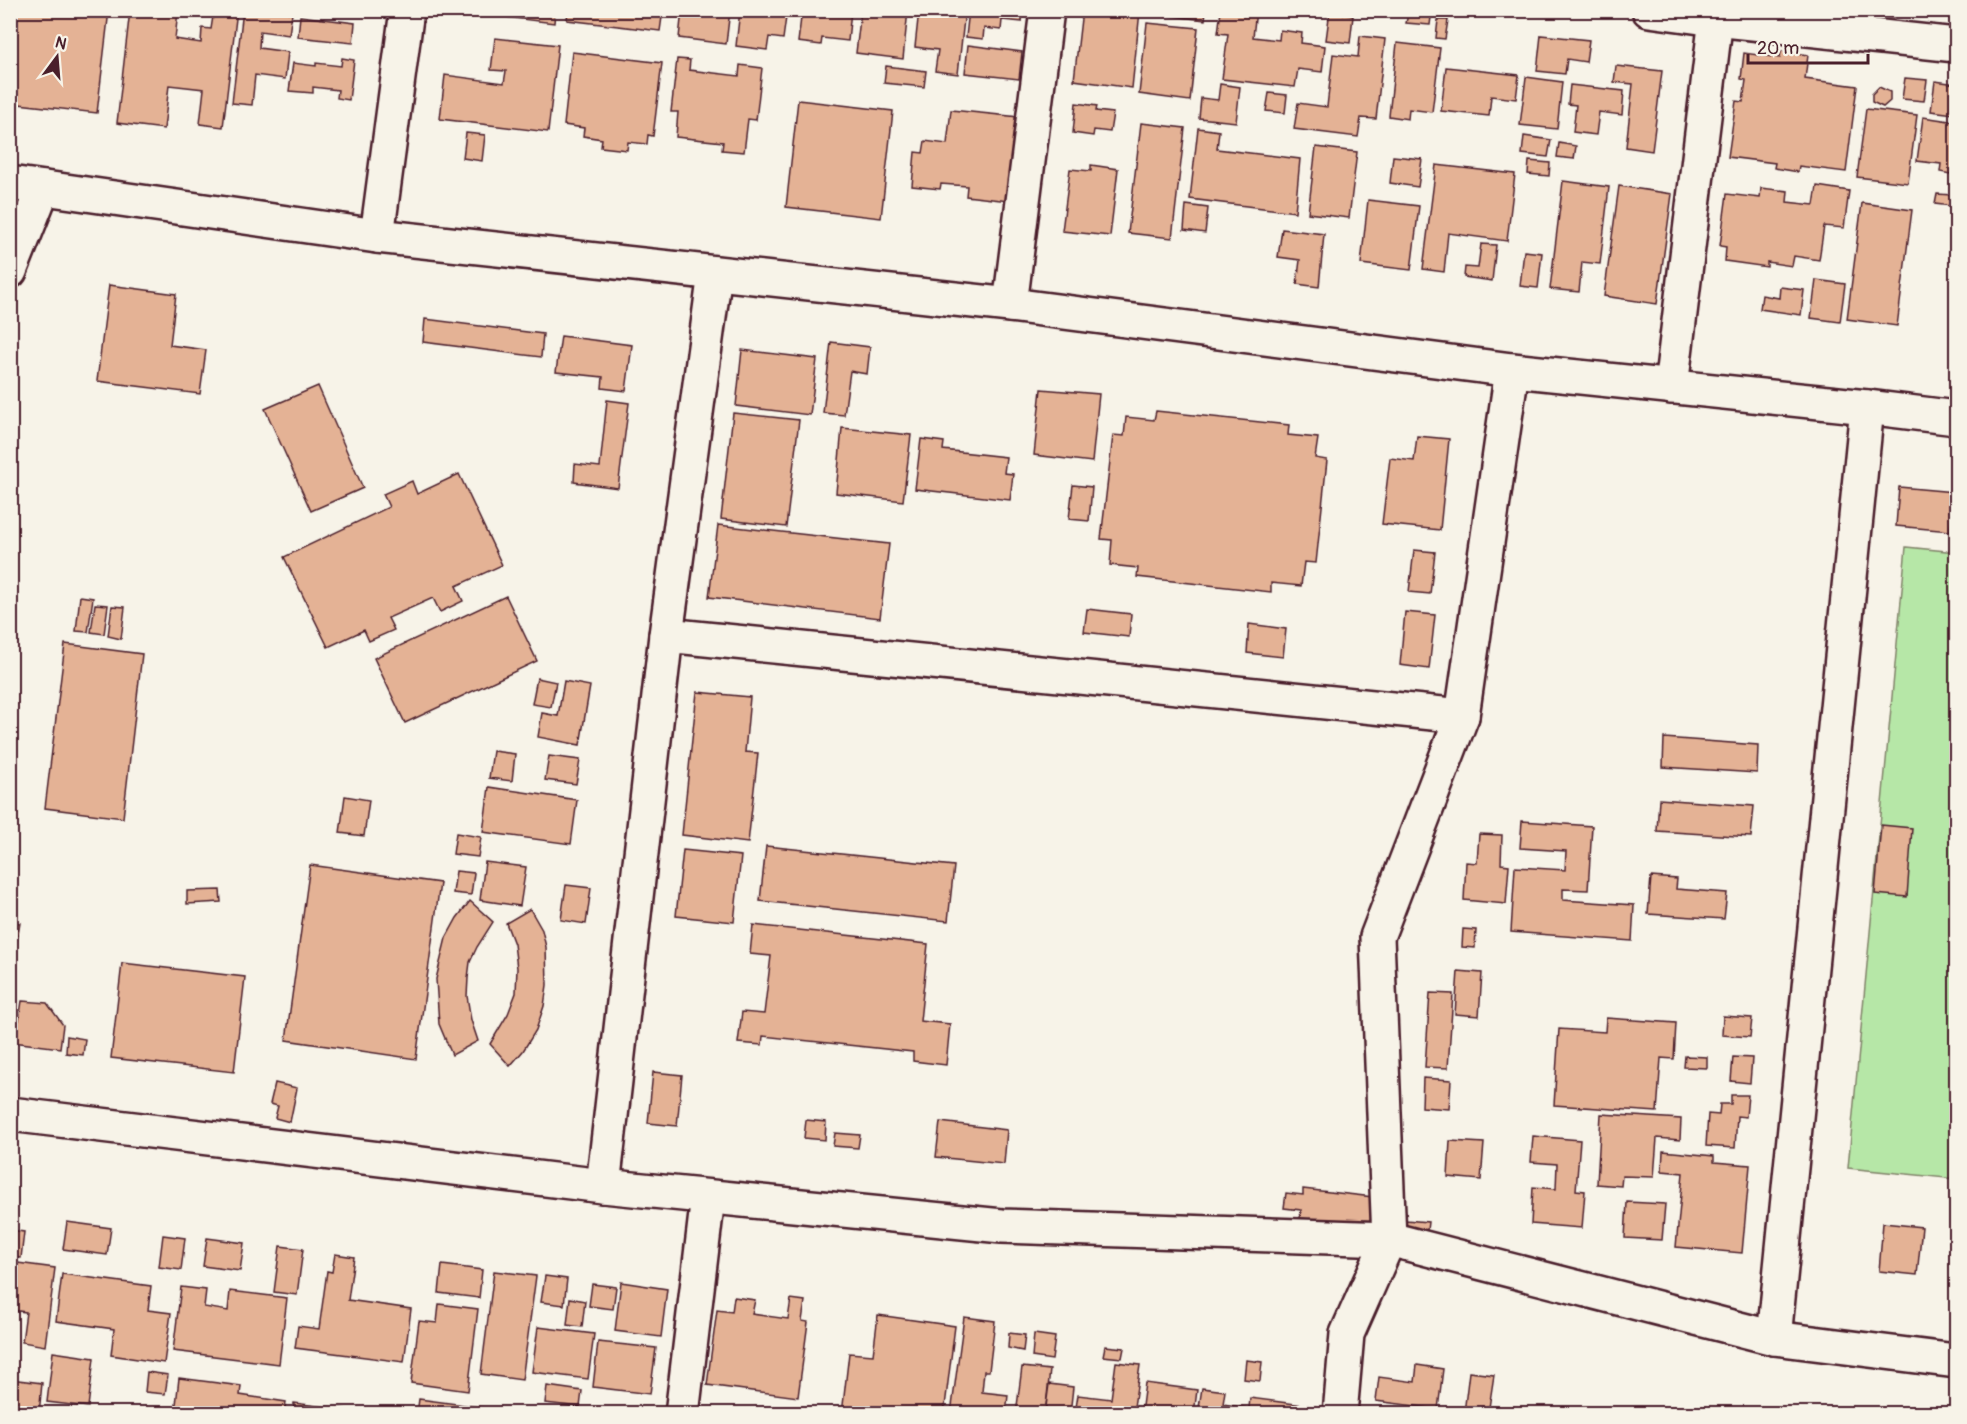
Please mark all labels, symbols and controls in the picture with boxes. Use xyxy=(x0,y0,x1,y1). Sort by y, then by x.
north arrow xyxy=(27,27,87,87)
scale bar xyxy=(1748,27,1868,65)
text: N xyxy=(53,32,69,55)
text: 20 m xyxy=(1757,37,1799,60)

